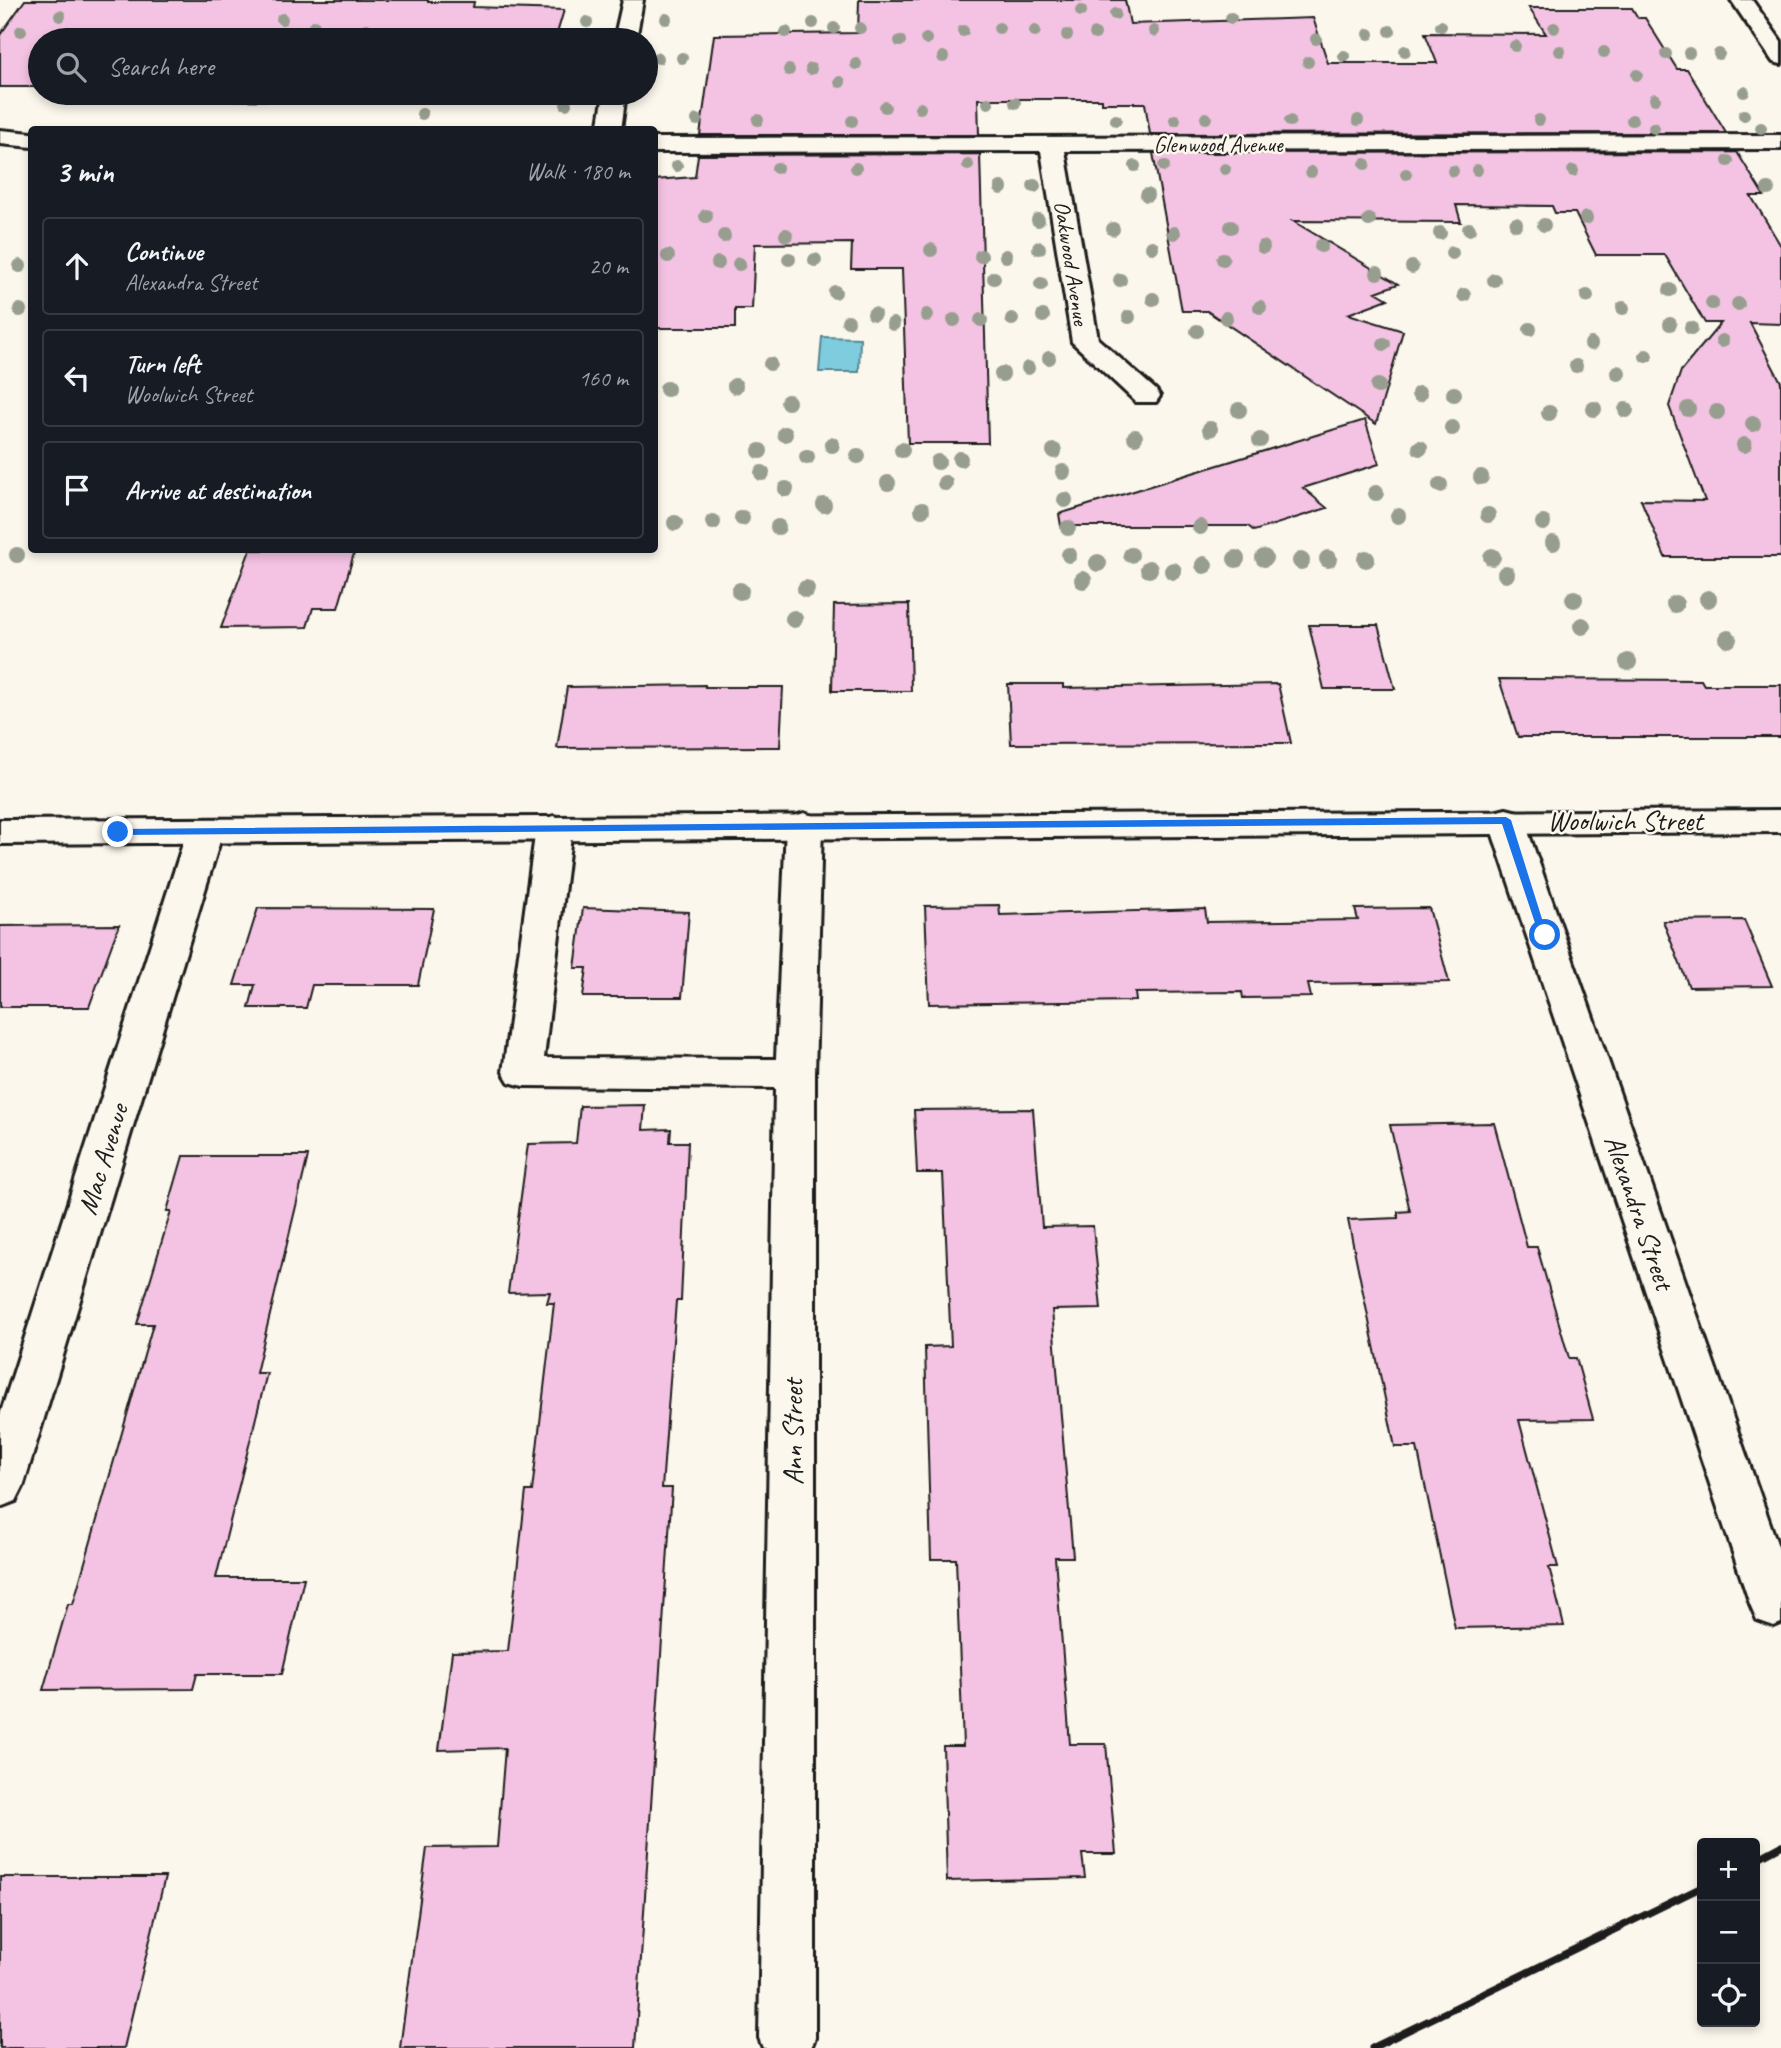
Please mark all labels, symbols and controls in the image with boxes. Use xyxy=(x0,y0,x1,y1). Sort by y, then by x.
search box xyxy=(28,28,658,105)
icon: search xyxy=(52,48,90,86)
text: Search here xyxy=(108,50,214,83)
street label: Glenwood Avenue xyxy=(1154,130,1284,159)
text: 3 min xyxy=(56,153,113,191)
text: Walk · 180 m xyxy=(526,157,630,186)
street label: Oakwood Avenue xyxy=(1047,199,1096,329)
text: Continue xyxy=(125,235,203,268)
icon: ahead xyxy=(58,247,96,285)
text: 20 m xyxy=(589,252,628,281)
text: Alexandra Street xyxy=(125,268,257,297)
text: Turn left xyxy=(125,347,200,380)
icon: left xyxy=(58,359,96,397)
text: 160 m xyxy=(579,364,628,393)
text: Woolwich Street xyxy=(125,380,252,409)
icon: arrive xyxy=(58,471,96,509)
text: Arrive at destination xyxy=(125,474,311,507)
street label: Woolwich Street xyxy=(1547,803,1705,838)
route end xyxy=(102,816,133,847)
route start xyxy=(1529,919,1560,950)
street label: Mac Avenue xyxy=(69,1098,136,1219)
street label: Alexandra Street xyxy=(1597,1130,1683,1297)
street label: Ann Street xyxy=(775,1376,810,1485)
map controls xyxy=(1697,1838,1760,2027)
button: + xyxy=(1697,1838,1760,1901)
button: − xyxy=(1697,1901,1760,1964)
button: locate xyxy=(1697,1964,1760,2027)

